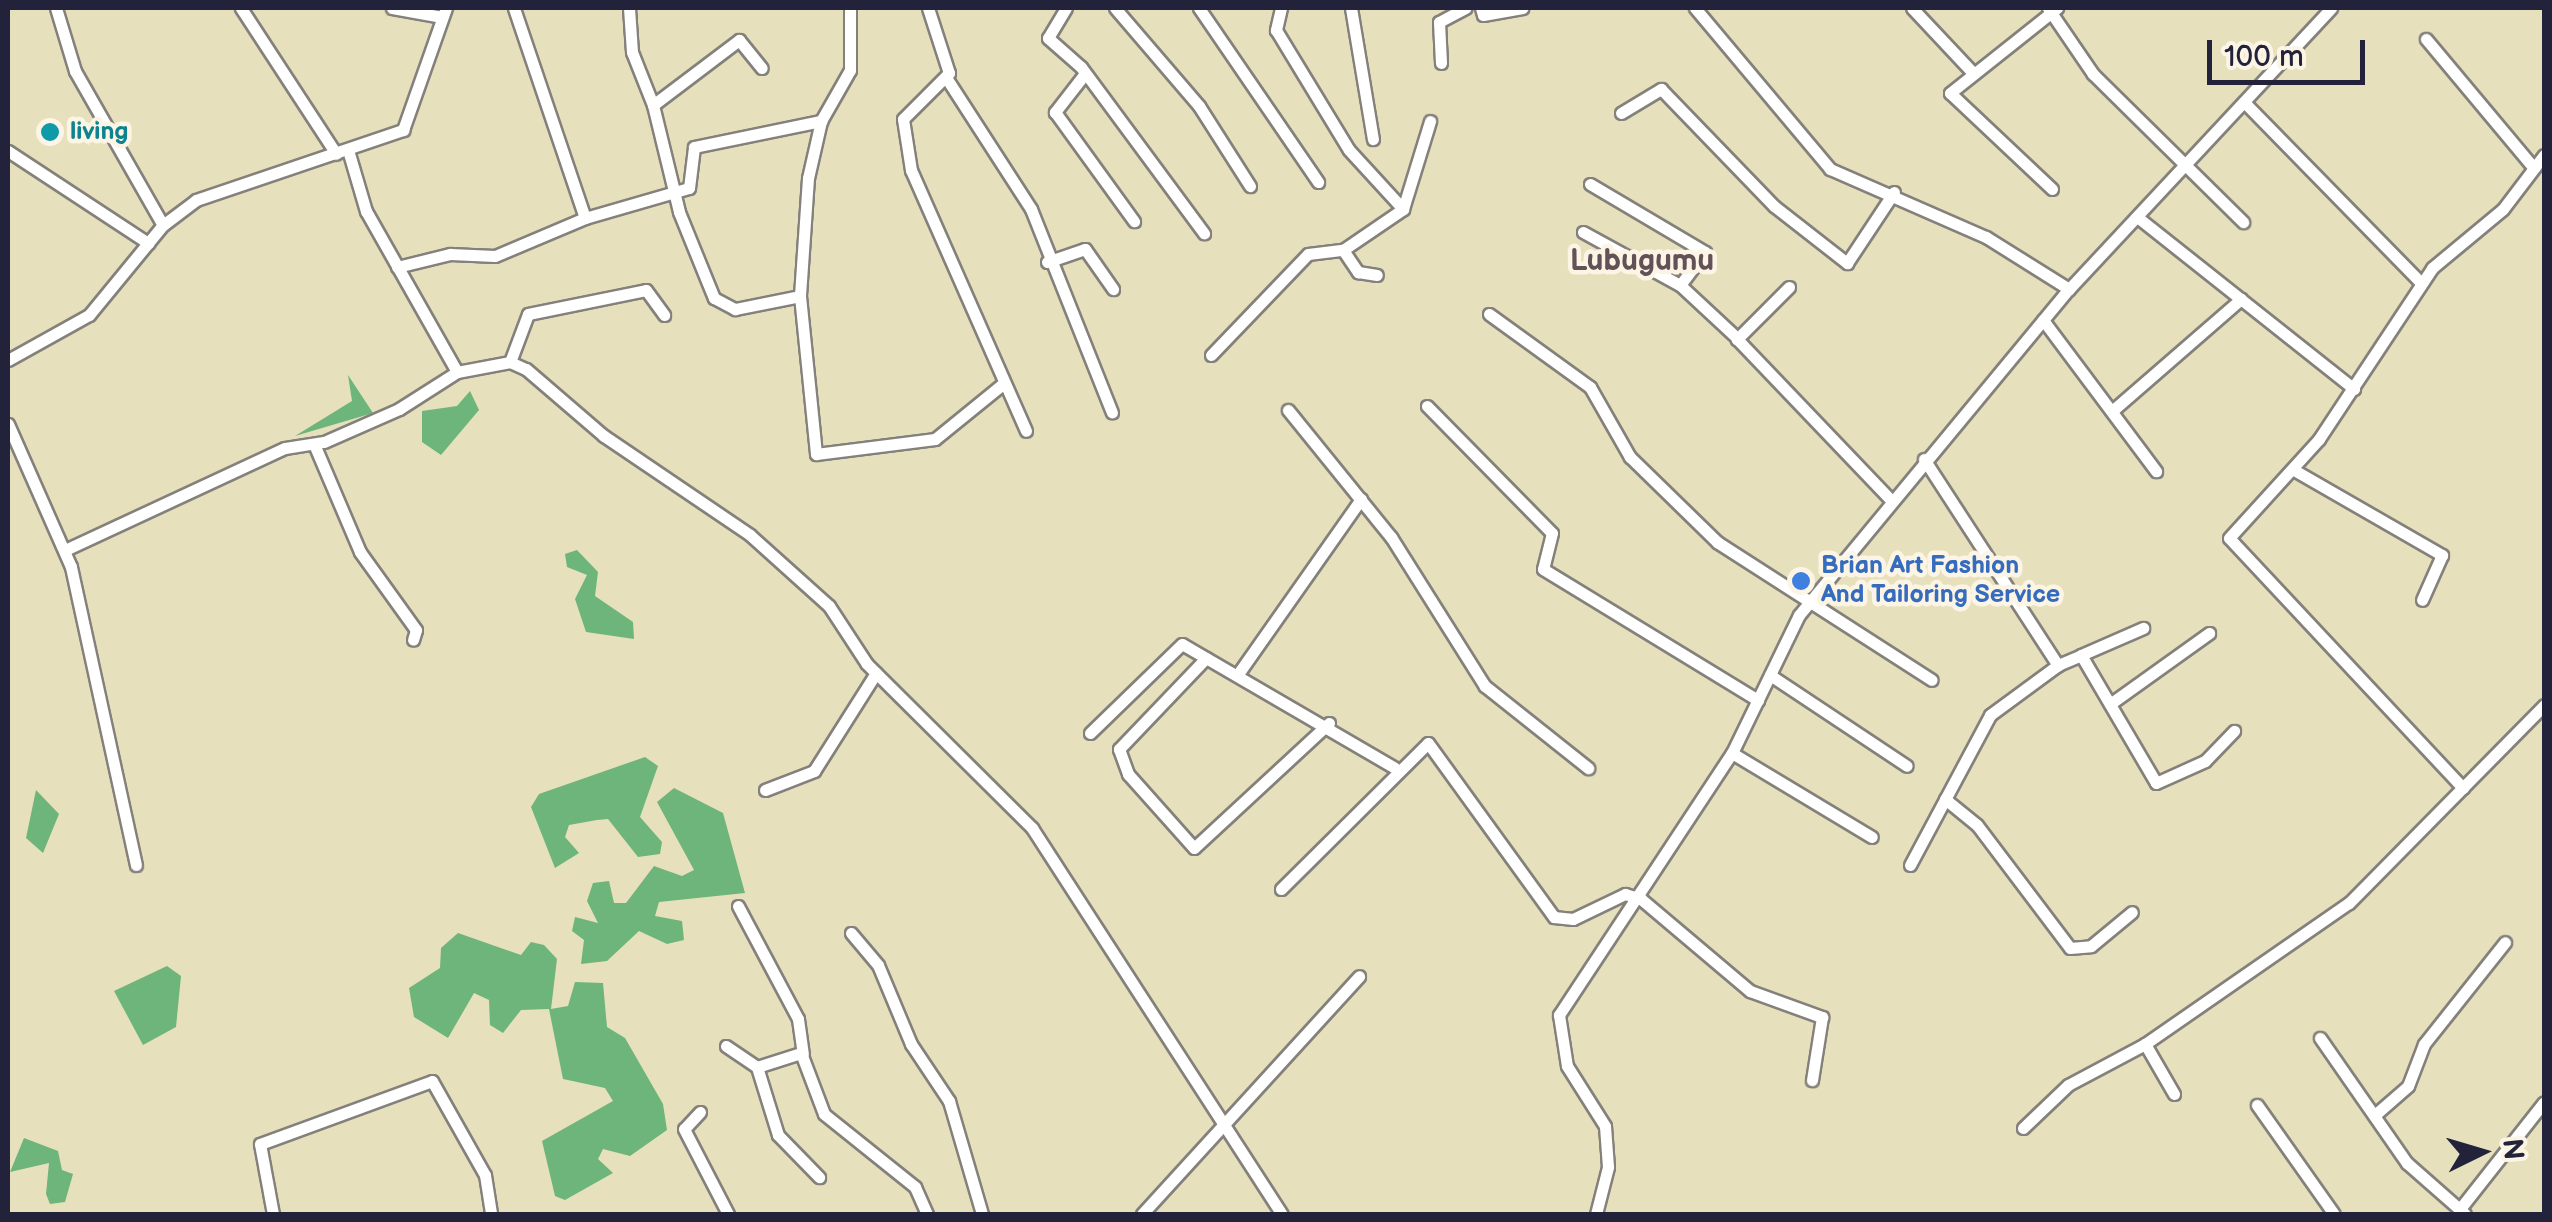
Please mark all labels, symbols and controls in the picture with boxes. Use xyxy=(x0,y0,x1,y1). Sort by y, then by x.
scale bar xyxy=(2212,20,2370,82)
text: 100 m xyxy=(2224,39,2304,75)
place label: living xyxy=(70,117,129,147)
marker: living xyxy=(39,121,61,143)
district label: Lubugumu xyxy=(1570,243,1714,279)
place label: Brian Art Fashion And Tailoring Service xyxy=(1821,552,2060,611)
marker: Brian Art Fashion And Tailoring Service xyxy=(1790,570,1812,592)
north arrow xyxy=(2432,1102,2532,1202)
text: N xyxy=(2495,1137,2530,1161)

